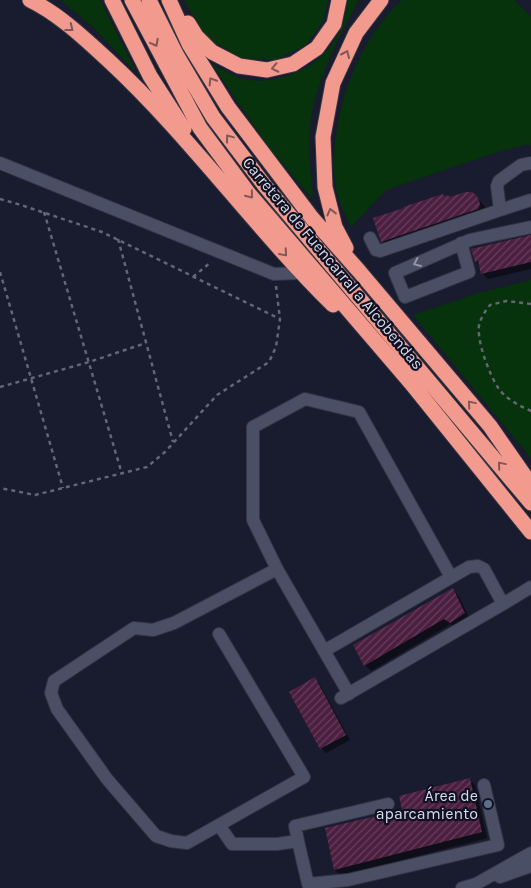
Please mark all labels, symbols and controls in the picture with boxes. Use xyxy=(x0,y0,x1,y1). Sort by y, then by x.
one-way arrow xyxy=(64,22,73,30)
one-way arrow xyxy=(149,38,159,47)
one-way arrow xyxy=(340,50,351,59)
one-way arrow xyxy=(270,62,279,73)
one-way arrow xyxy=(208,77,218,86)
one-way arrow xyxy=(226,134,235,144)
street label: Carretera de Fuencarral a Alcobendas xyxy=(239,153,427,373)
one-way arrow xyxy=(245,189,253,198)
one-way arrow xyxy=(326,207,337,216)
one-way arrow xyxy=(278,248,287,257)
one-way arrow xyxy=(413,257,422,267)
one-way arrow xyxy=(468,400,477,409)
one-way arrow xyxy=(498,462,506,471)
place label: Área de aparcamiento xyxy=(376,786,478,823)
marker: Área de aparcamiento xyxy=(482,798,494,810)

